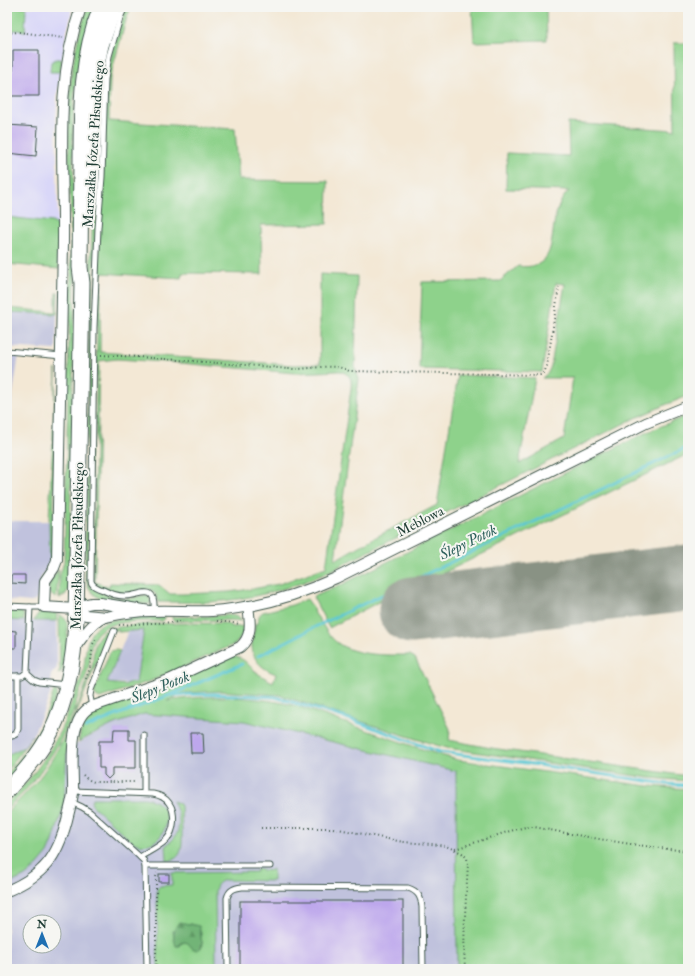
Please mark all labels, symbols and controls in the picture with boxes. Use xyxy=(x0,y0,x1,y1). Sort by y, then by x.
street label: Marszałka Józefa Piłsudskiego xyxy=(79,60,108,228)
street label: Marszałka Józefa Piłsudskiego xyxy=(68,462,87,630)
street label: Meblowa xyxy=(394,502,447,540)
water label: Ślepy Potok xyxy=(435,519,500,565)
water label: Ślepy Potok xyxy=(127,666,192,708)
north arrow xyxy=(22,914,62,954)
text: N xyxy=(36,918,48,931)

